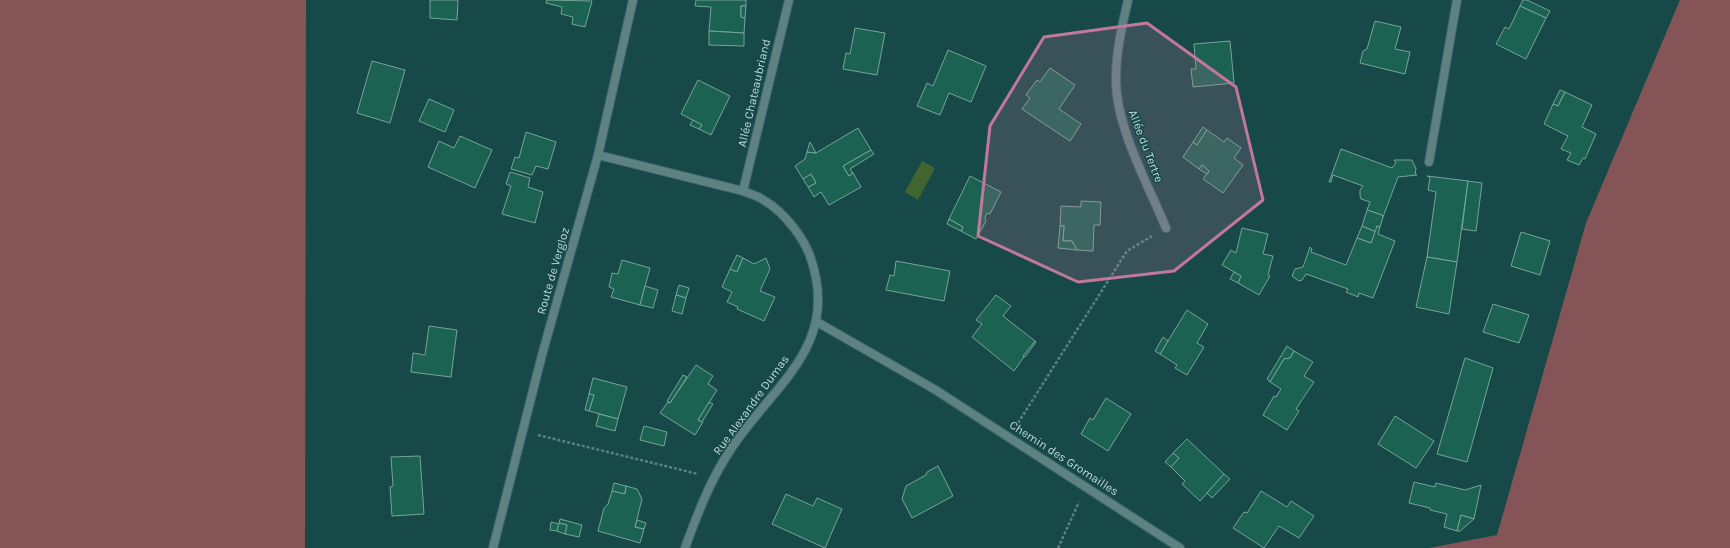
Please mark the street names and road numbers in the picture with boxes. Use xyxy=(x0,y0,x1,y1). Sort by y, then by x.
street label: Allée Chateaubriand xyxy=(735,38,773,148)
street label: Allée du Tertre xyxy=(1126,108,1166,184)
street label: Route de Vergloz xyxy=(534,226,572,316)
street label: Rue Alexandre Dumas xyxy=(710,352,792,458)
street label: Chemin des Gromailles xyxy=(1007,417,1121,499)

